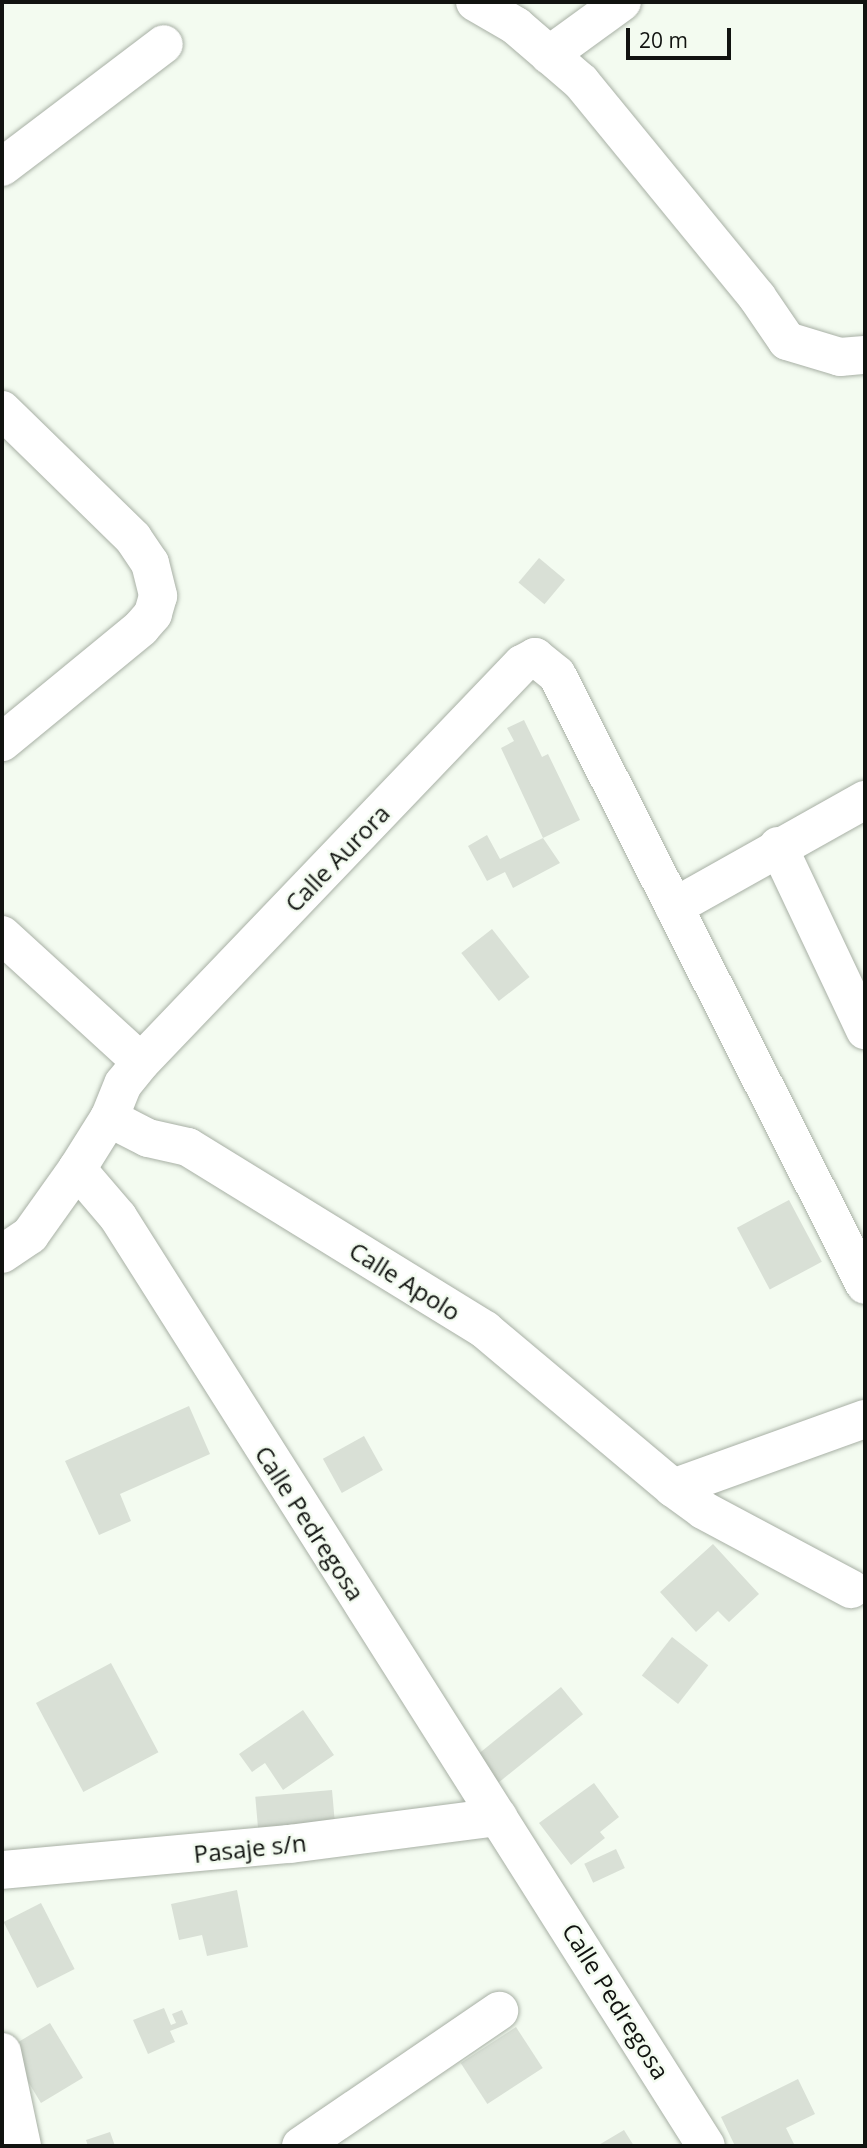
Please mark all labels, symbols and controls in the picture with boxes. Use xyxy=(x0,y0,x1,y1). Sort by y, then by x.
scale bar xyxy=(629,14,734,58)
text: 20 m xyxy=(639,26,688,54)
street label: Calle Aurora xyxy=(279,799,395,917)
street label: Calle Apolo xyxy=(344,1236,466,1326)
street label: Calle Pedregosa xyxy=(249,1440,371,1606)
street label: Pasaje s/n xyxy=(192,1828,308,1868)
street label: Calle Pedregosa xyxy=(557,1918,675,2084)

